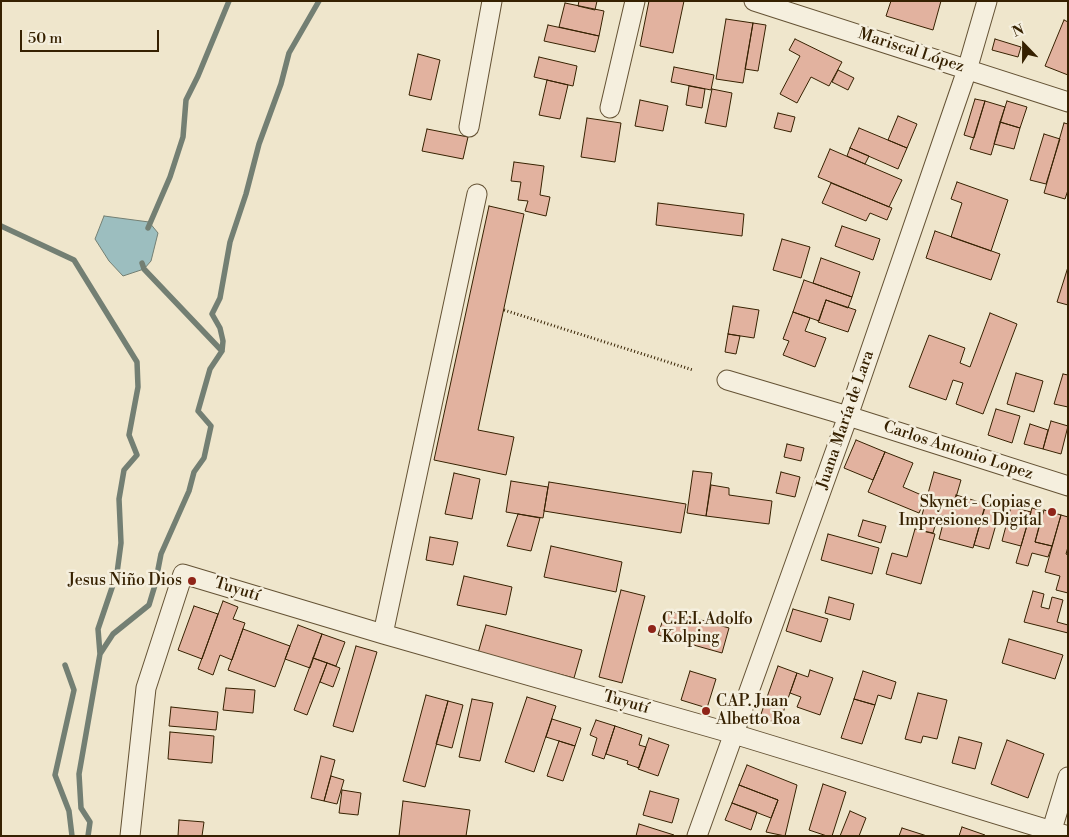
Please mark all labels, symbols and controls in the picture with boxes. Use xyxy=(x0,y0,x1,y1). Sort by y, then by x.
scale bar xyxy=(22,20,161,52)
north arrow xyxy=(999,20,1049,70)
text: N xyxy=(1010,21,1027,42)
street label: Mariscal López xyxy=(855,25,967,77)
text: 50 m xyxy=(28,29,62,48)
street label: Juana María de Lara xyxy=(813,348,879,492)
street label: Carlos Antonio Lopez xyxy=(881,418,1035,484)
place label: Skynet - Copias e Impresiones Digital xyxy=(899,493,1042,531)
marker: Skynet - Copias e Impresiones Digital xyxy=(1046,506,1058,518)
place label: Jesus Niño Dios xyxy=(68,571,182,591)
street label: Tuyutí xyxy=(212,574,262,606)
marker: Jesus Niño Dios xyxy=(186,575,198,587)
place label: C.E.I. Adolfo Kolping xyxy=(662,610,753,648)
marker: C.E.I. Adolfo Kolping xyxy=(646,623,658,635)
street label: Tuyutí xyxy=(601,687,651,719)
place label: CAP. Juan Albetto Roa xyxy=(716,692,800,730)
marker: CAP. Juan Albetto Roa xyxy=(700,705,712,717)

